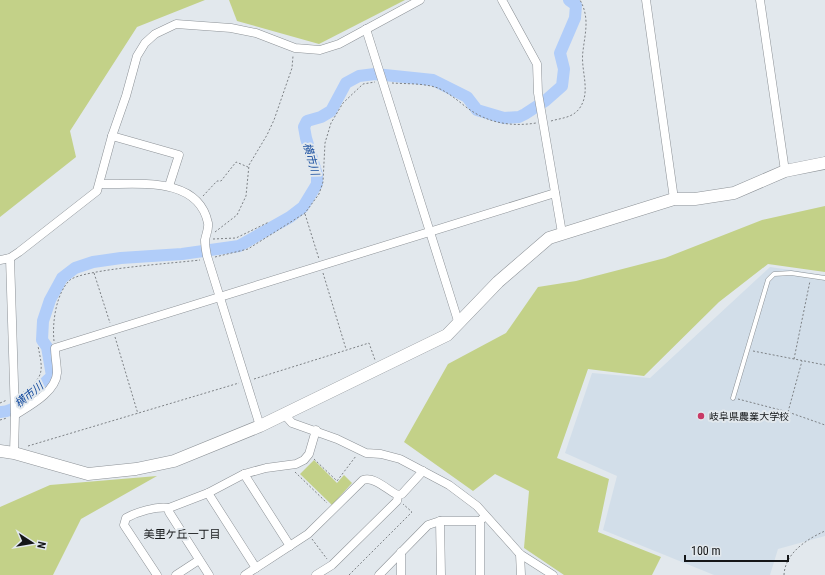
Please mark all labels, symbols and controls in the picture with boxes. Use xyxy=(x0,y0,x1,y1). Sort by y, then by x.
water label: 横市川 xyxy=(300,141,322,178)
water label: 横市川 xyxy=(12,379,47,410)
marker: 岐阜県農業大学校 xyxy=(696,411,706,421)
place label: 岐阜県農業大学校 xyxy=(709,411,789,422)
north arrow xyxy=(12,523,52,563)
district label: 美里ケ丘一丁目 xyxy=(144,528,221,541)
scale bar xyxy=(685,537,788,563)
text: N xyxy=(34,540,48,550)
text: 100 m xyxy=(691,544,721,558)

